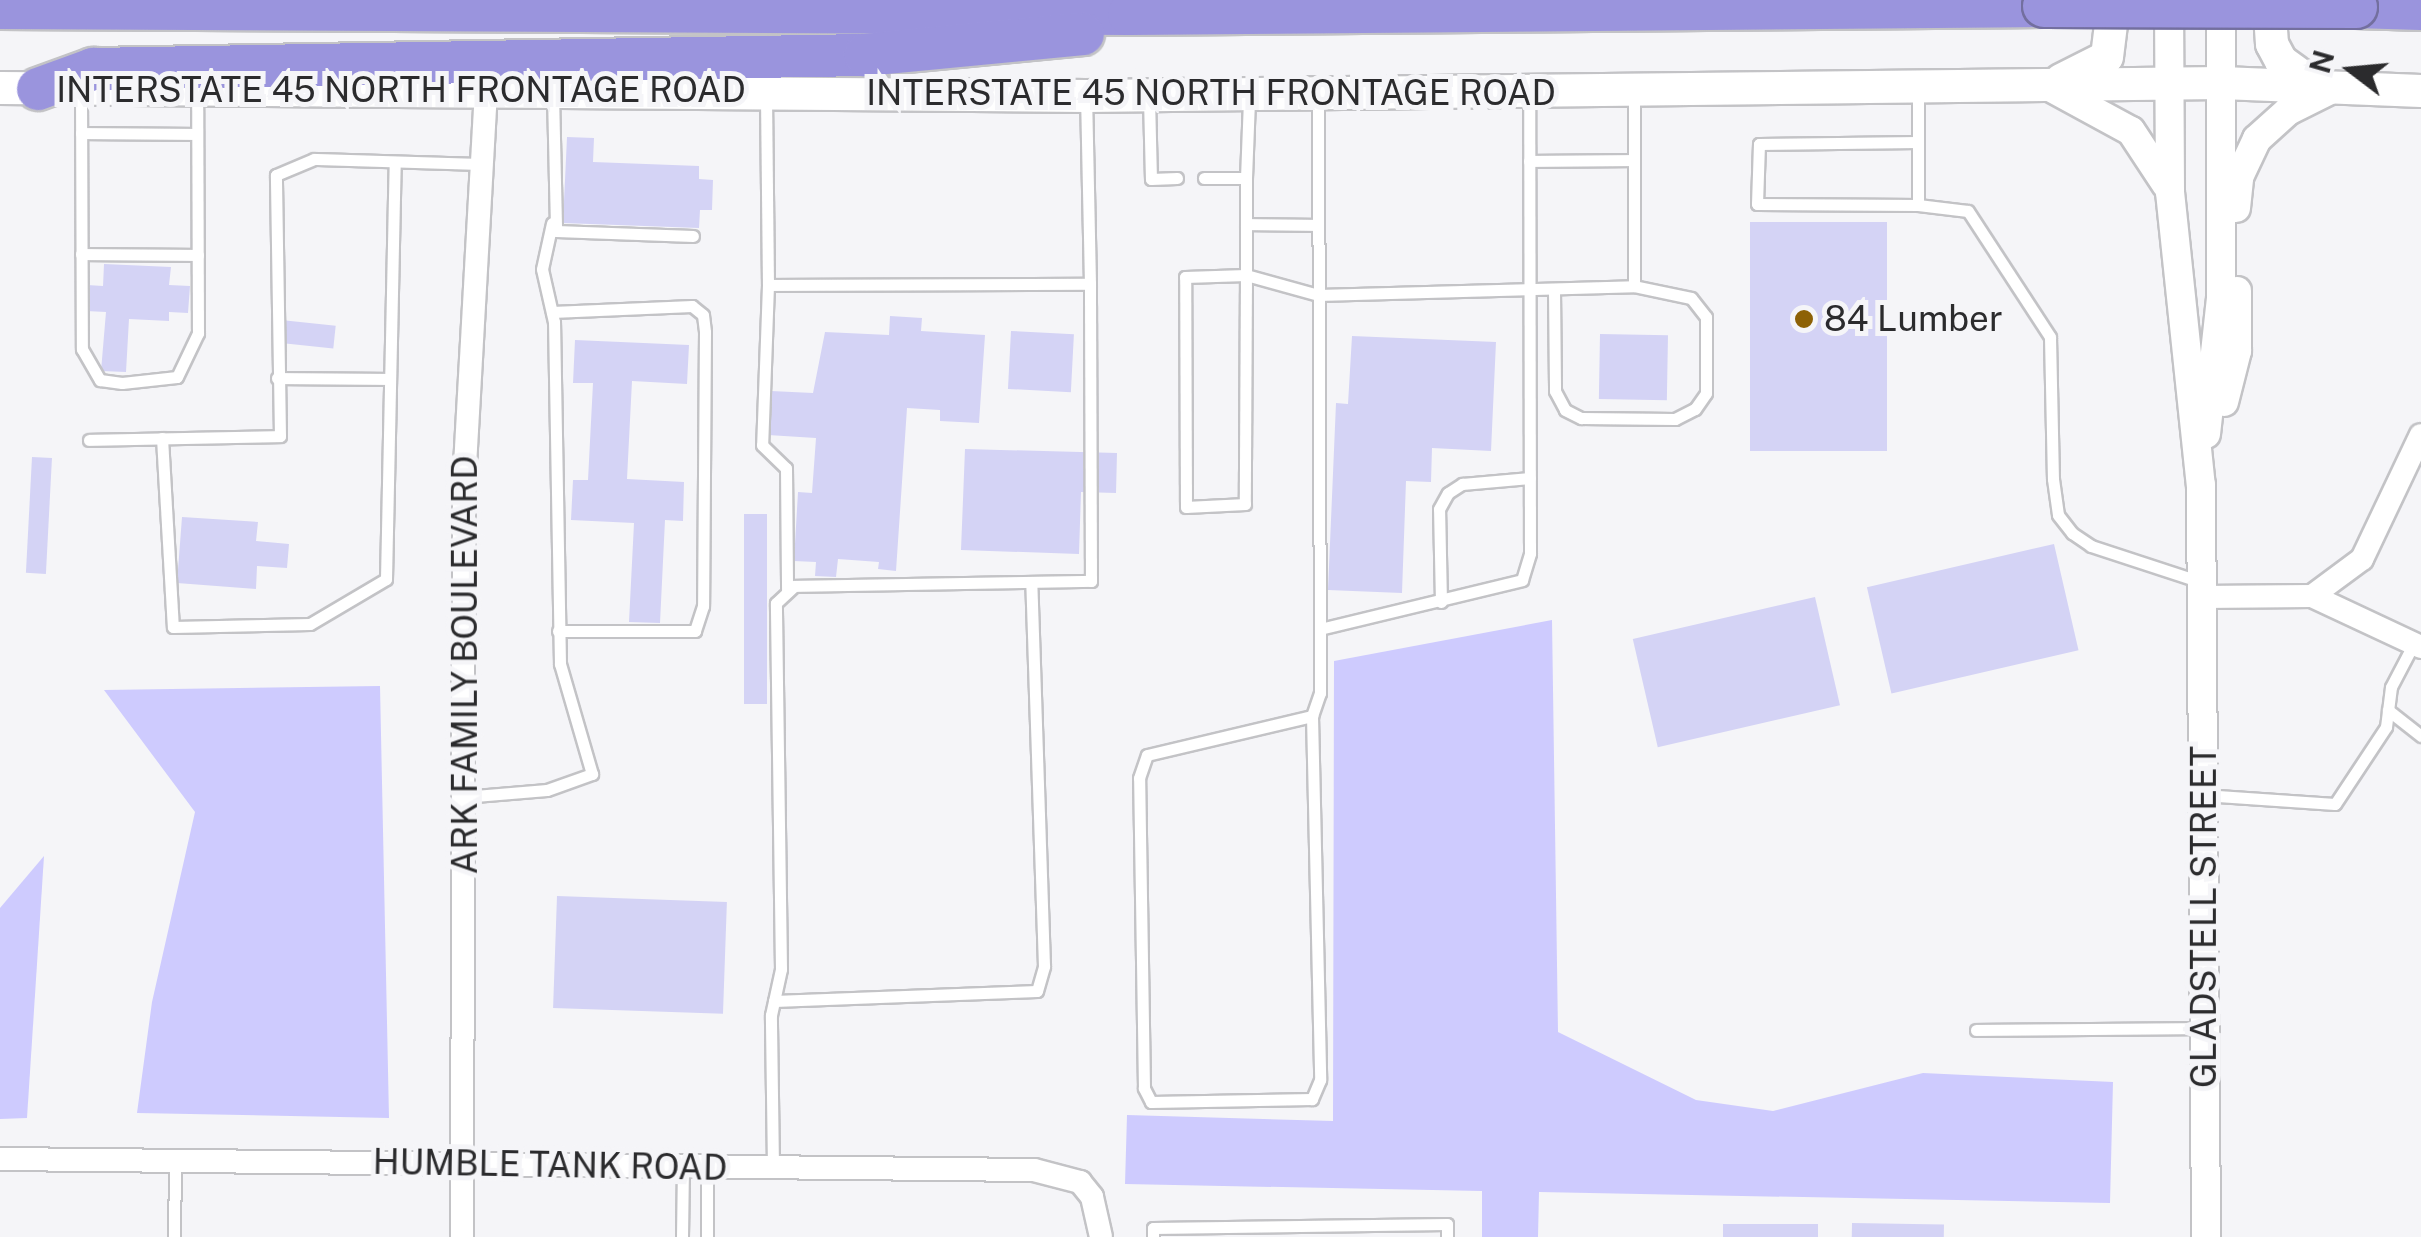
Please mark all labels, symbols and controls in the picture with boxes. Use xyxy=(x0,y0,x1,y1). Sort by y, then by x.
north arrow xyxy=(2301,20,2401,120)
text: N xyxy=(2303,47,2341,77)
street label: INTERSTATE 45 NORTH FRONTAGE ROAD xyxy=(56,69,746,111)
street label: INTERSTATE 45 NORTH FRONTAGE ROAD xyxy=(866,72,1556,114)
place label: 84 Lumber xyxy=(1824,298,2003,340)
marker: 84 Lumber xyxy=(1793,308,1815,330)
street label: ARK FAMILY BOULEVARD xyxy=(444,455,486,875)
street label: GLADSTELL STREET xyxy=(2183,746,2225,1088)
street label: HUMBLE TANK ROAD xyxy=(372,1141,728,1189)

